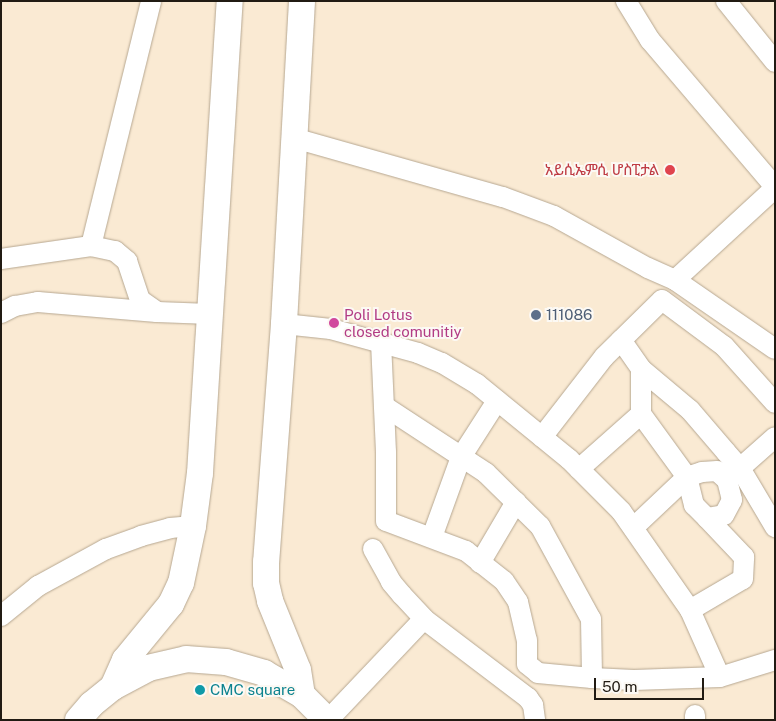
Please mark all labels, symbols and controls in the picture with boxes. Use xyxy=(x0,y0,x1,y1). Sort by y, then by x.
place label: አይሲኤምሲ ሆስፒታል xyxy=(545,161,659,179)
marker: አይሲኤምሲ ሆስፒታል xyxy=(663,163,677,177)
place label: Poli Lotus closed comunitiy xyxy=(344,305,462,340)
place label: 111086 xyxy=(546,306,592,324)
marker: 111086 xyxy=(530,309,542,321)
marker: Poli Lotus closed comunitiy xyxy=(328,317,340,329)
scale bar xyxy=(596,668,706,700)
text: 50 m xyxy=(602,678,637,695)
place label: CMC square xyxy=(210,681,295,699)
marker: CMC square xyxy=(194,684,206,696)

